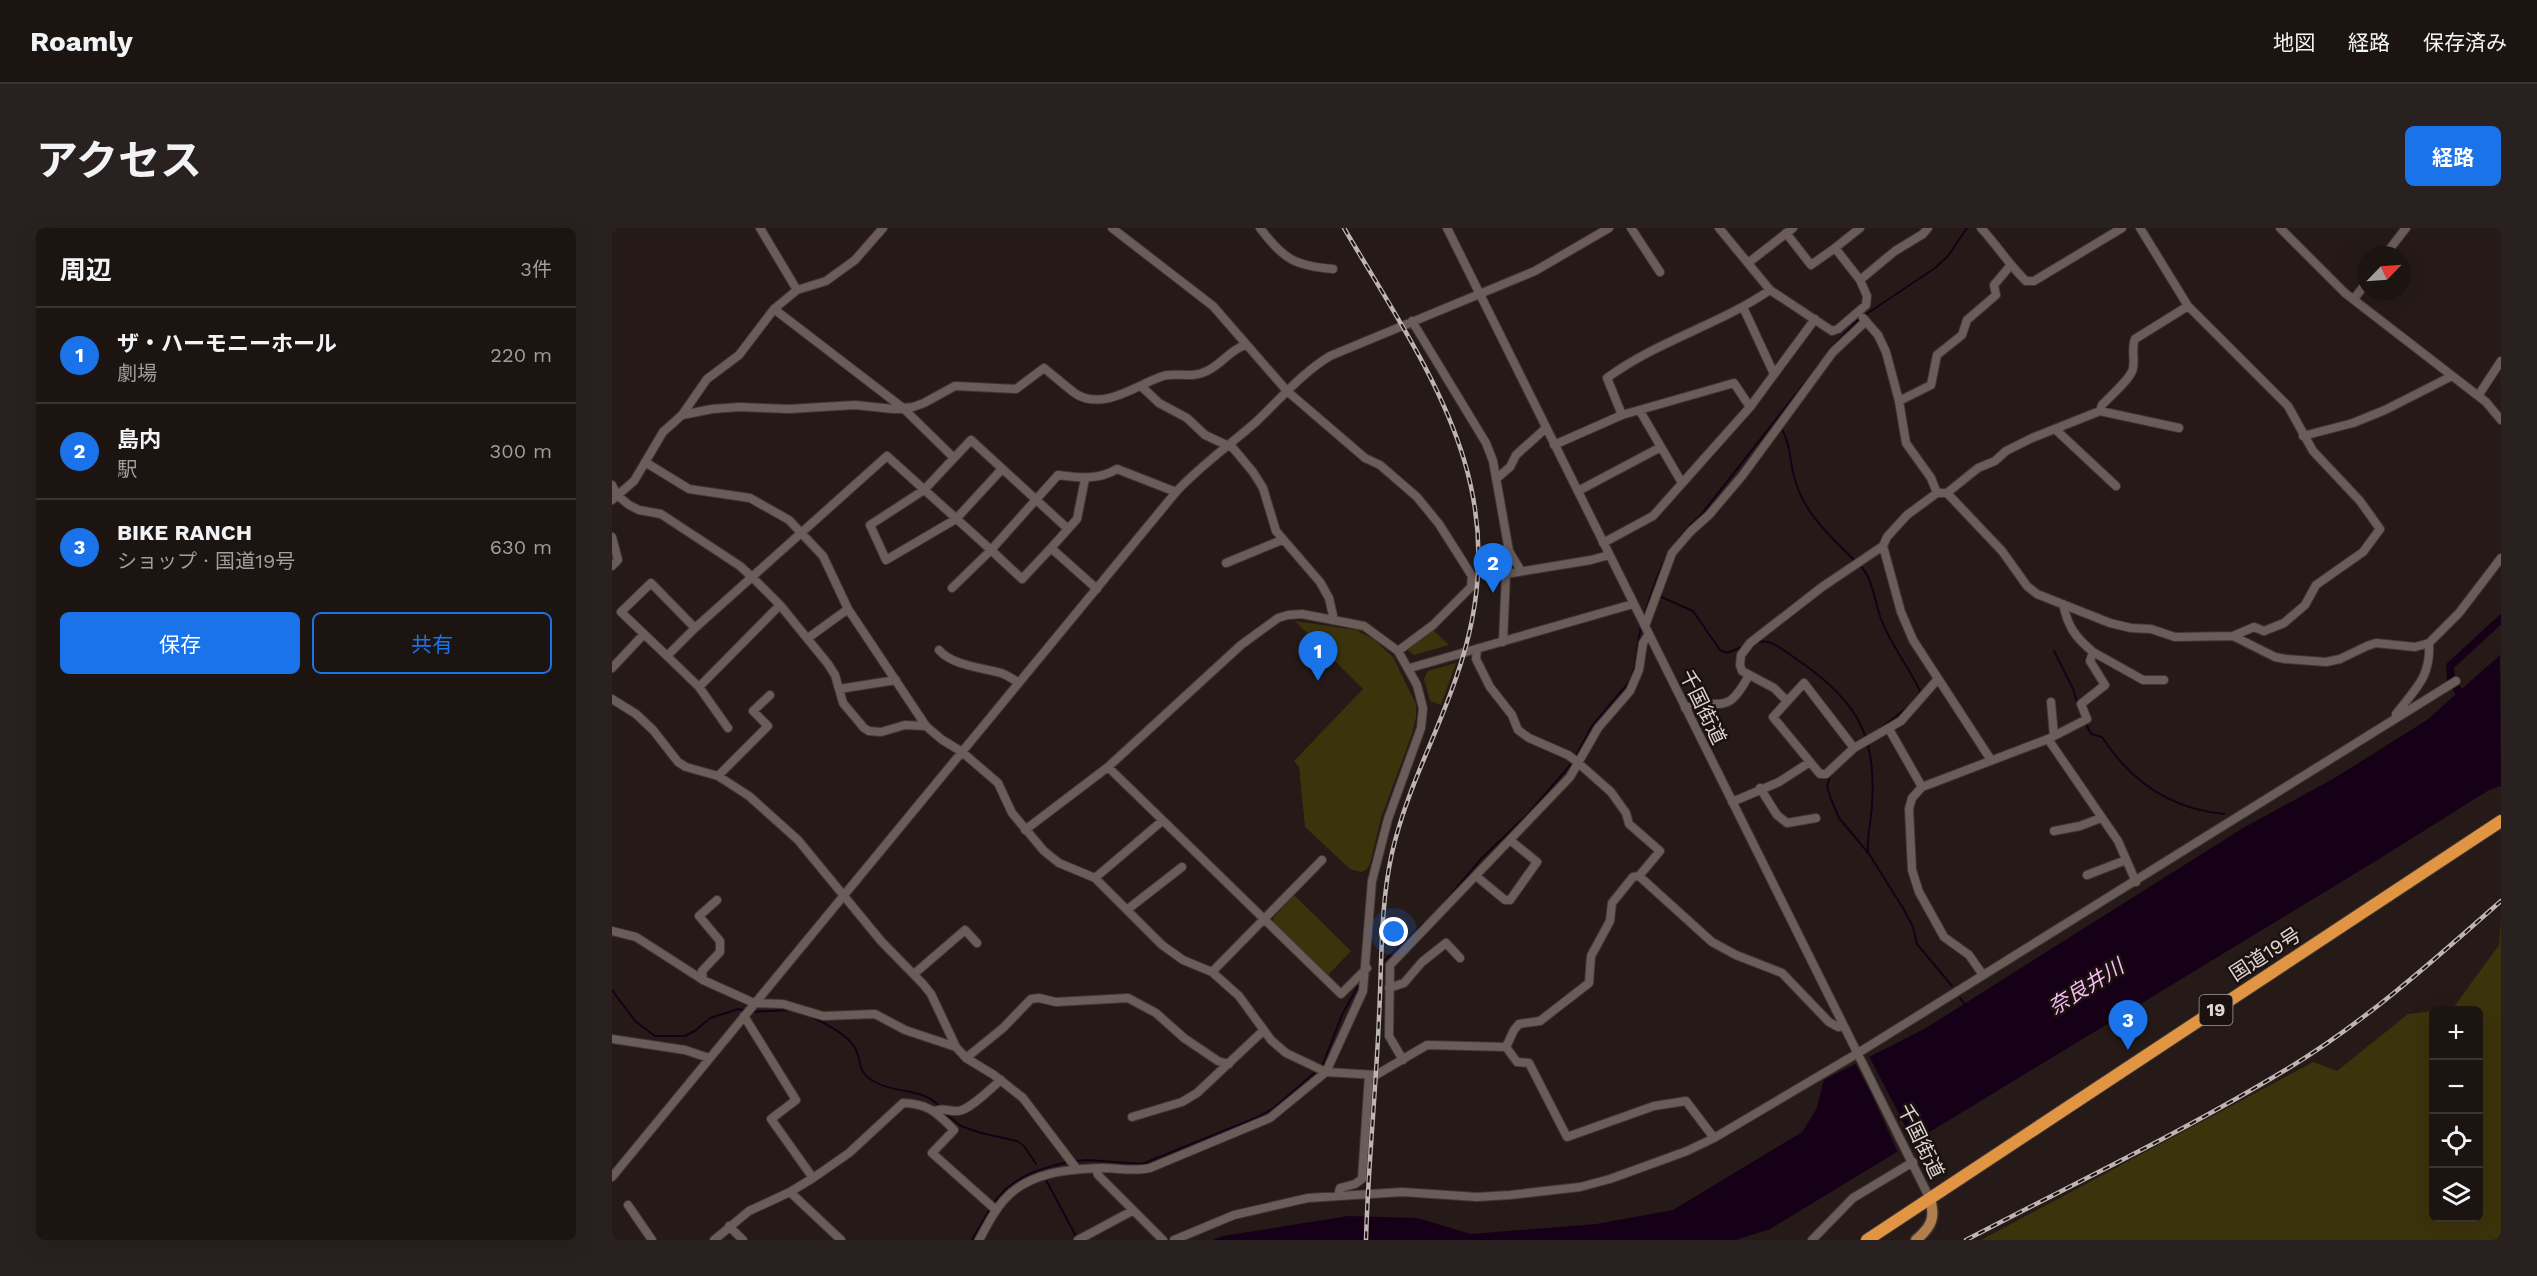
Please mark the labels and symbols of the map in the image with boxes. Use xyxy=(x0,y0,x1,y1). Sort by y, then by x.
north arrow xyxy=(2357,246,2411,300)
pin: 2 xyxy=(1474,544,1512,593)
pin: 1 xyxy=(1298,632,1338,681)
street label: 千国街道 xyxy=(1675,666,1731,748)
your location xyxy=(1379,917,1408,946)
street label: 国道19号 xyxy=(2225,922,2305,986)
water label: 奈良井川 xyxy=(2043,953,2130,1019)
road number: 19 xyxy=(2200,995,2232,1025)
pin: 3 xyxy=(2108,1000,2148,1050)
street label: 千国街道 xyxy=(1893,1100,1949,1182)

